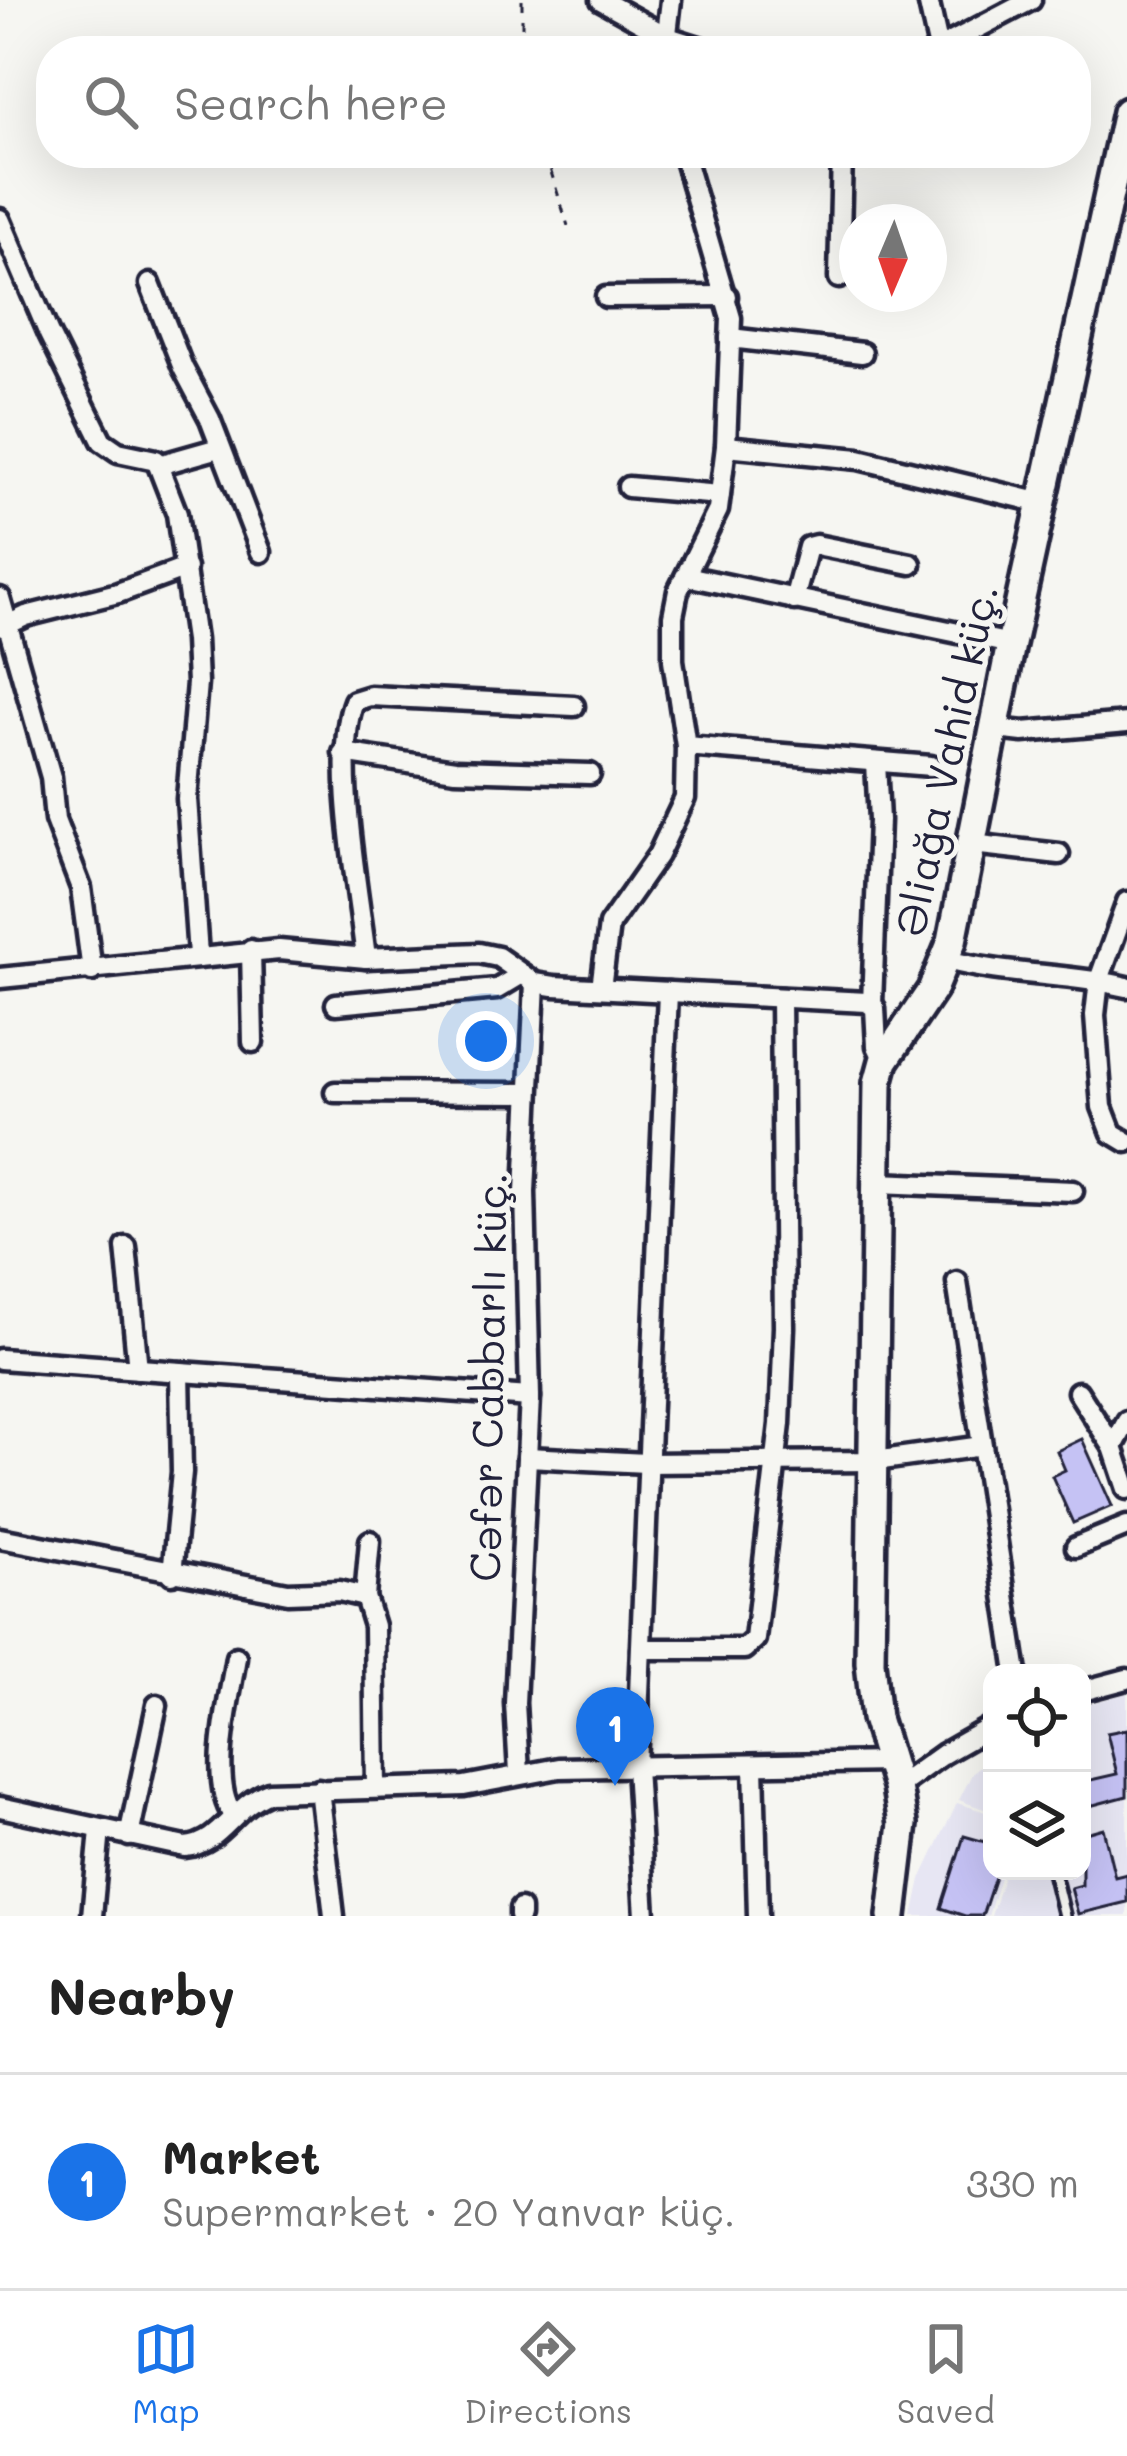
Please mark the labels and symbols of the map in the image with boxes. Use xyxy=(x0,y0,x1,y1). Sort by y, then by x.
north arrow xyxy=(839,204,947,312)
street label: Əliağa Vahid küç. xyxy=(881,579,1009,941)
your location xyxy=(456,1011,516,1071)
street label: Cəfər Cabbarlı küç. xyxy=(456,1172,518,1582)
pin: 1 xyxy=(576,1687,654,1786)

